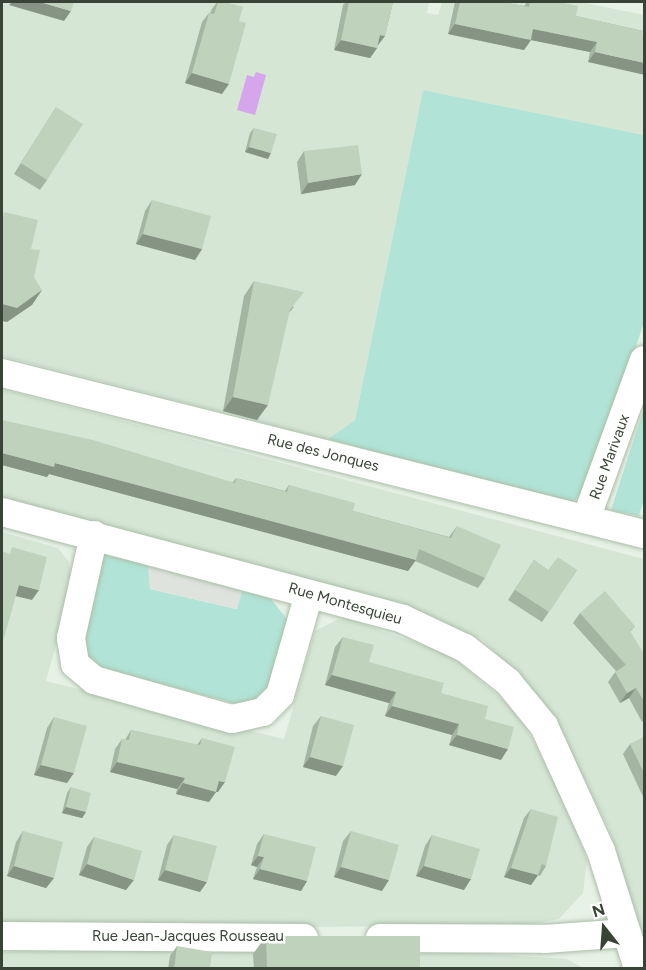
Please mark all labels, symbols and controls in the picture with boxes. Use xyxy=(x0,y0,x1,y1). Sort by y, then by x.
street label: Rue Marivaux xyxy=(586,412,634,502)
street label: Rue des Jonques xyxy=(265,430,381,476)
street label: Rue Montesquieu xyxy=(286,579,404,629)
north arrow xyxy=(574,898,634,958)
text: N xyxy=(590,899,607,921)
street label: Rue Jean-Jacques Rousseau xyxy=(92,928,284,946)

